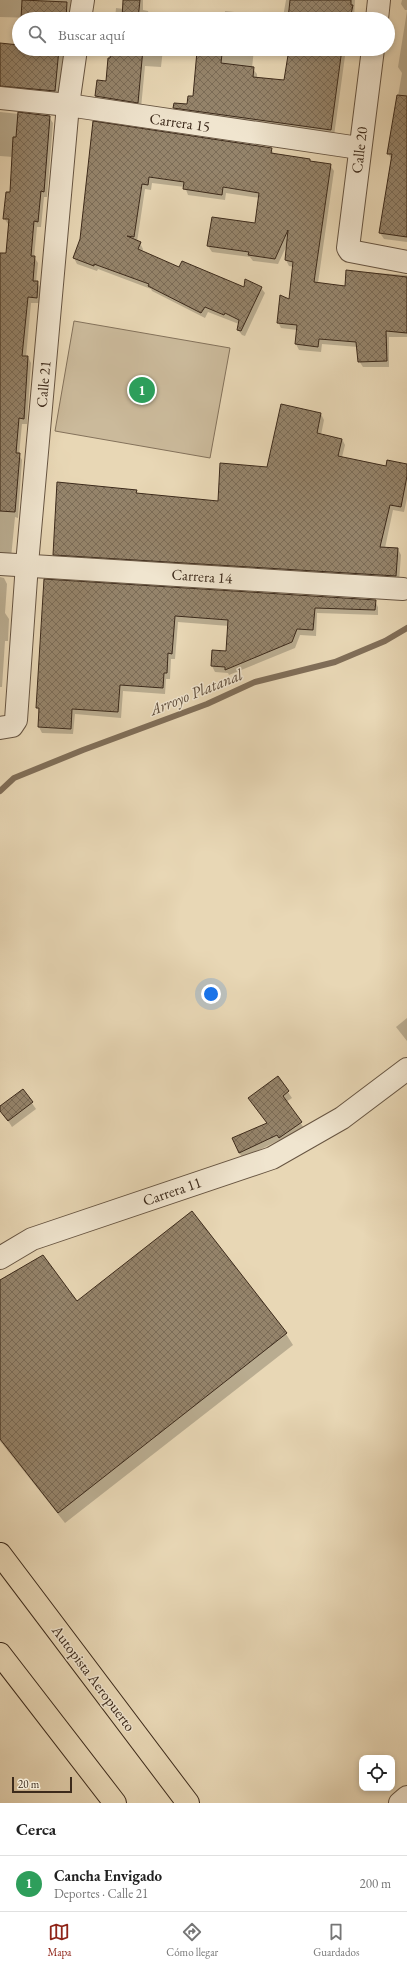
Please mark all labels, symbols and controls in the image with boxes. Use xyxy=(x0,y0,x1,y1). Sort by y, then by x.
search box xyxy=(12,12,395,56)
icon: search xyxy=(26,23,48,45)
text: Buscar aquí xyxy=(58,25,125,44)
street label: Carrera 15 xyxy=(149,108,211,136)
street label: Calle 20 xyxy=(347,125,371,175)
street label: Calle 21 xyxy=(31,360,55,408)
pin: 1 xyxy=(129,375,155,405)
street label: Carrera 14 xyxy=(171,564,234,588)
water label: Arroyo Platanal xyxy=(146,664,246,721)
your location xyxy=(201,984,221,1004)
street label: Carrera 11 xyxy=(140,1172,204,1210)
street label: Autopista Aeropuerto xyxy=(47,1620,140,1735)
map controls xyxy=(359,1755,395,1791)
button: locate xyxy=(359,1755,395,1791)
scale bar xyxy=(12,1775,72,1794)
text: 20 m xyxy=(18,1777,39,1791)
text: Cerca xyxy=(16,1818,56,1840)
text: Cancha Envigado xyxy=(54,1866,162,1885)
text: 1 xyxy=(26,1875,32,1892)
text: 200 m xyxy=(360,1875,391,1892)
text: Deportes · Calle 21 xyxy=(54,1885,148,1902)
tab: Mapa xyxy=(47,1921,71,1959)
tab: Cómo llegar xyxy=(166,1921,218,1959)
tab: Guardados xyxy=(313,1921,360,1959)

